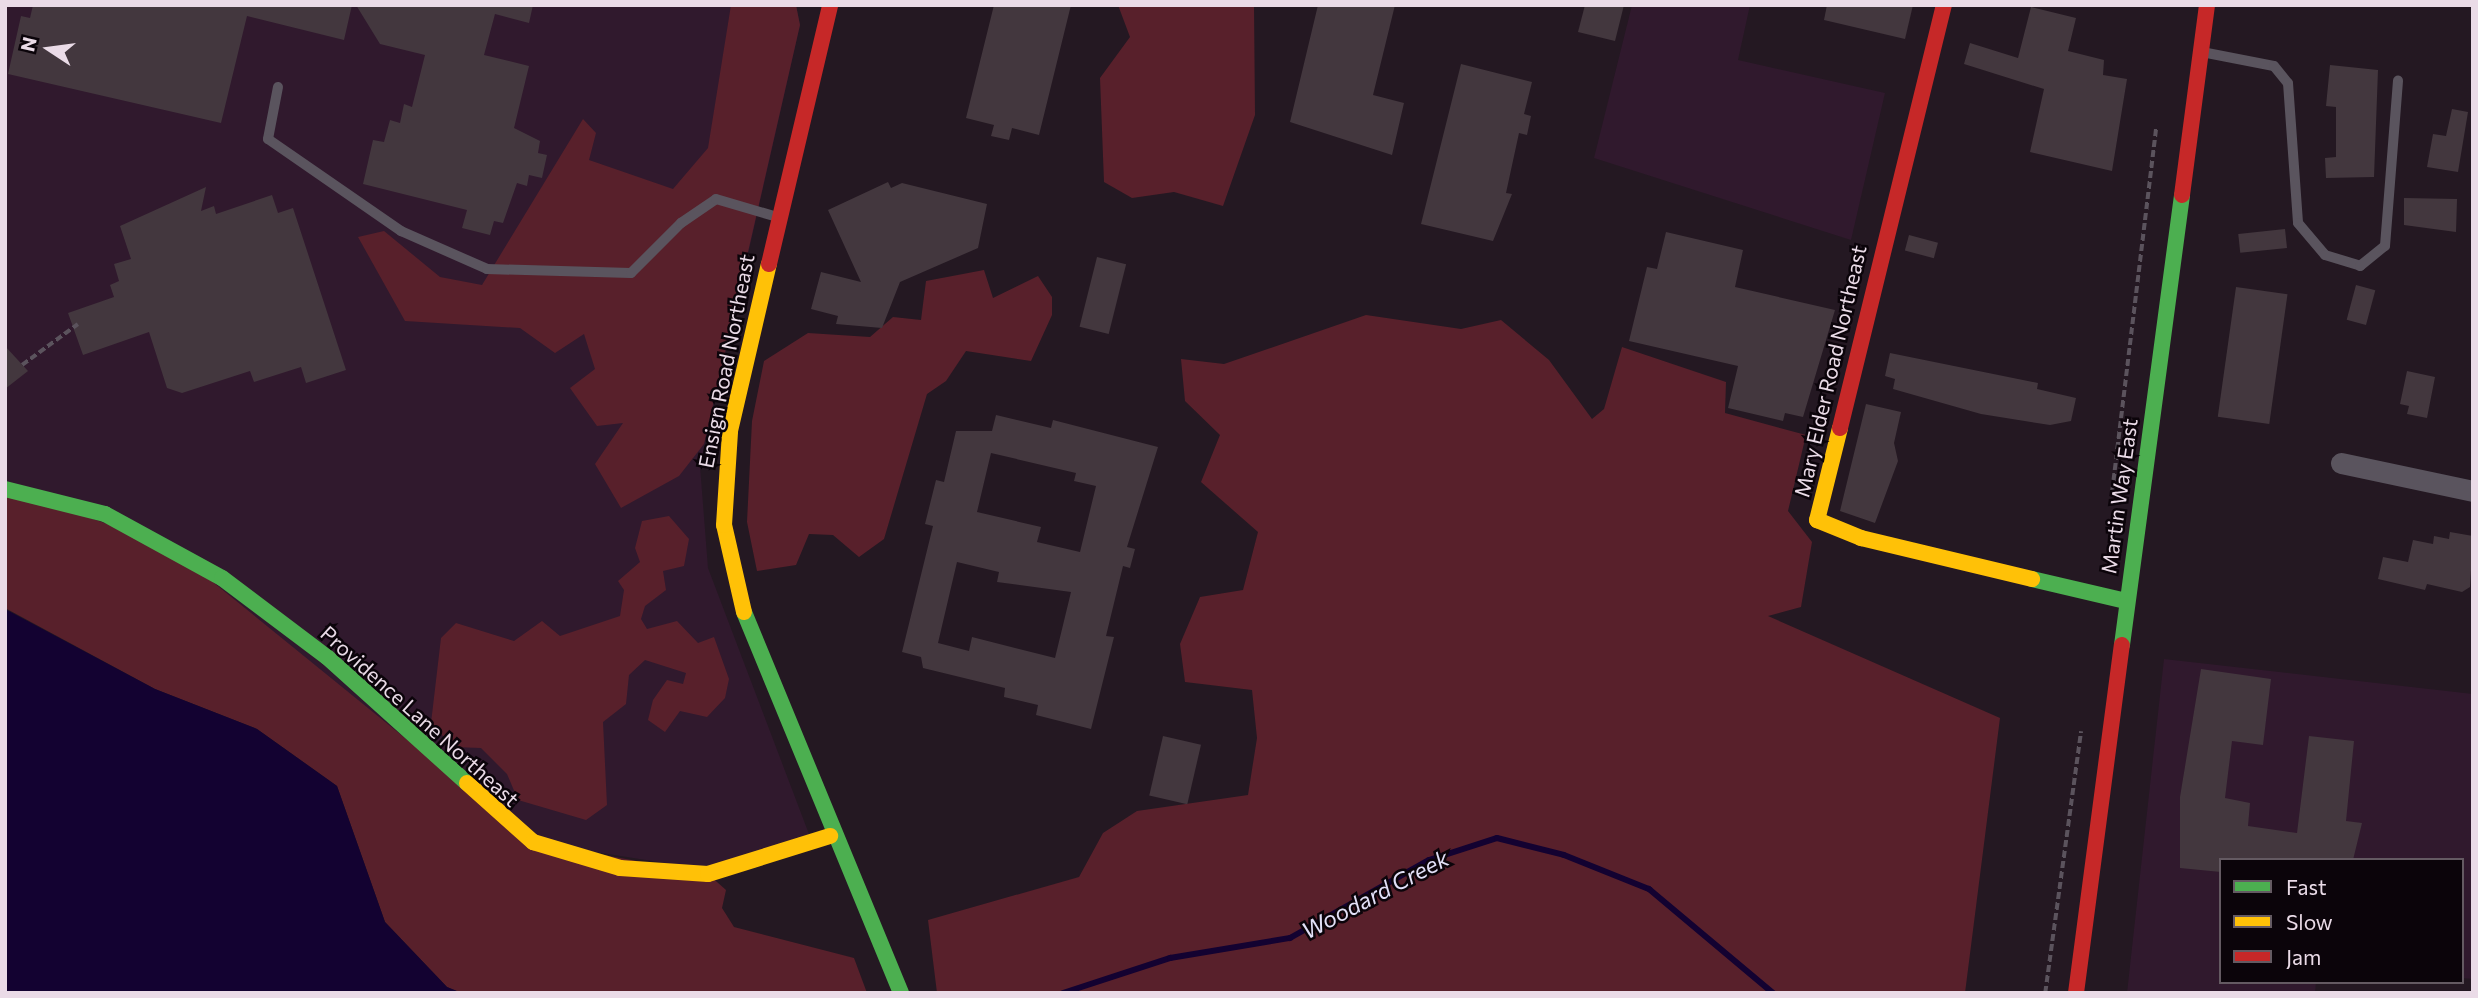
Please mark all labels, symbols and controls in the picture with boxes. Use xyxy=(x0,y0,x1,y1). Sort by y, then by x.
north arrow xyxy=(14,14,84,84)
text: N xyxy=(15,35,41,54)
street label: Mary Elder Road Northeast xyxy=(1789,242,1871,500)
street label: Ensign Road Northeast xyxy=(693,252,759,470)
street label: Martin Way East xyxy=(2096,417,2142,575)
street label: Providence Lane Northeast xyxy=(316,620,524,812)
water label: Woodard Creek xyxy=(1297,844,1453,944)
legend xyxy=(2219,858,2464,984)
text: Fast xyxy=(2286,874,2327,899)
text: Slow xyxy=(2286,909,2333,934)
text: Jam xyxy=(2286,944,2321,969)

